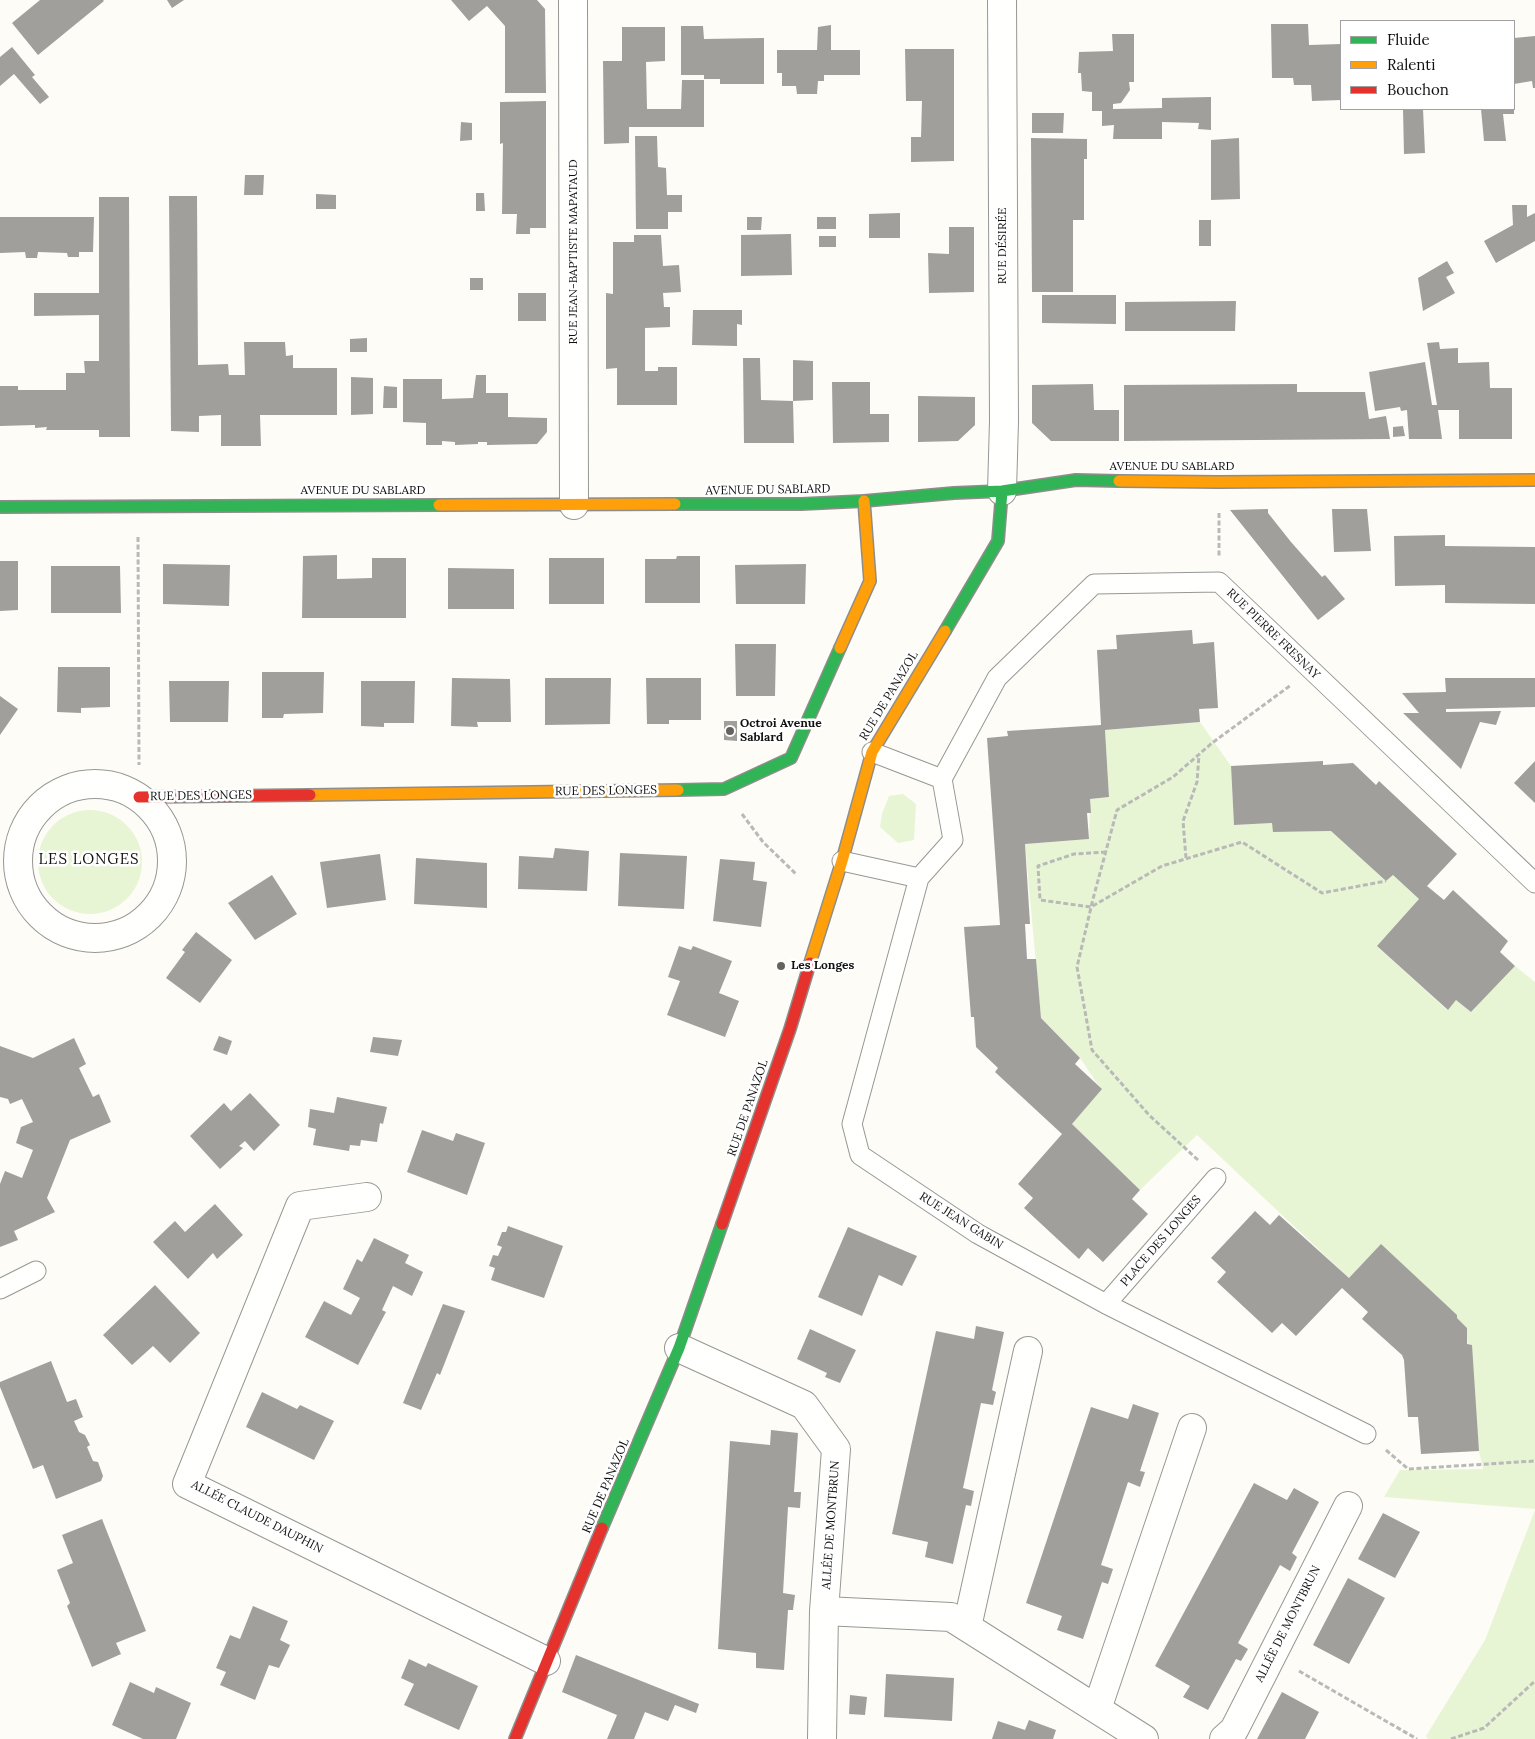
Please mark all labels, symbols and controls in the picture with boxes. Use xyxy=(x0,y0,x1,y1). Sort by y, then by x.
legend xyxy=(1340,20,1515,110)
text: Fluide xyxy=(1387,30,1430,49)
text: Ralenti xyxy=(1387,55,1435,74)
text: Bouchon xyxy=(1387,80,1449,99)
street label: RUE JEAN-BAPTISTE MAPATAUD xyxy=(567,159,581,345)
street label: RUE DÉSIRÉE xyxy=(996,208,1010,284)
street label: AVENUE DU SABLARD xyxy=(1110,460,1234,474)
street label: AVENUE DU SABLARD xyxy=(705,482,831,498)
street label: AVENUE DU SABLARD xyxy=(301,484,425,498)
street label: RUE PIERRE FRESNAY xyxy=(1223,586,1323,682)
street label: RUE DE PANAZOL xyxy=(857,649,921,743)
place label: Octroi Avenue Sablard xyxy=(740,717,822,745)
marker: Octroi Avenue Sablard xyxy=(724,725,736,737)
street label: RUE DES LONGES xyxy=(555,783,657,799)
street label: RUE DES LONGES xyxy=(150,788,252,804)
district label: LES LONGES xyxy=(37,851,141,869)
place label: Les Longes xyxy=(791,959,854,973)
marker: Les Longes xyxy=(775,960,787,972)
street label: RUE DE PANAZOL xyxy=(725,1058,771,1158)
street label: RUE JEAN GABIN xyxy=(916,1189,1006,1253)
street label: PLACE DES LONGES xyxy=(1118,1193,1204,1289)
street label: RUE DE PANAZOL xyxy=(580,1437,632,1535)
street label: ALLÉE DE MONTBRUN xyxy=(819,1460,843,1590)
street label: ALLÉE CLAUDE DAUPHIN xyxy=(189,1478,325,1556)
street label: ALLÉE DE MONTBRUN xyxy=(1252,1563,1324,1685)

